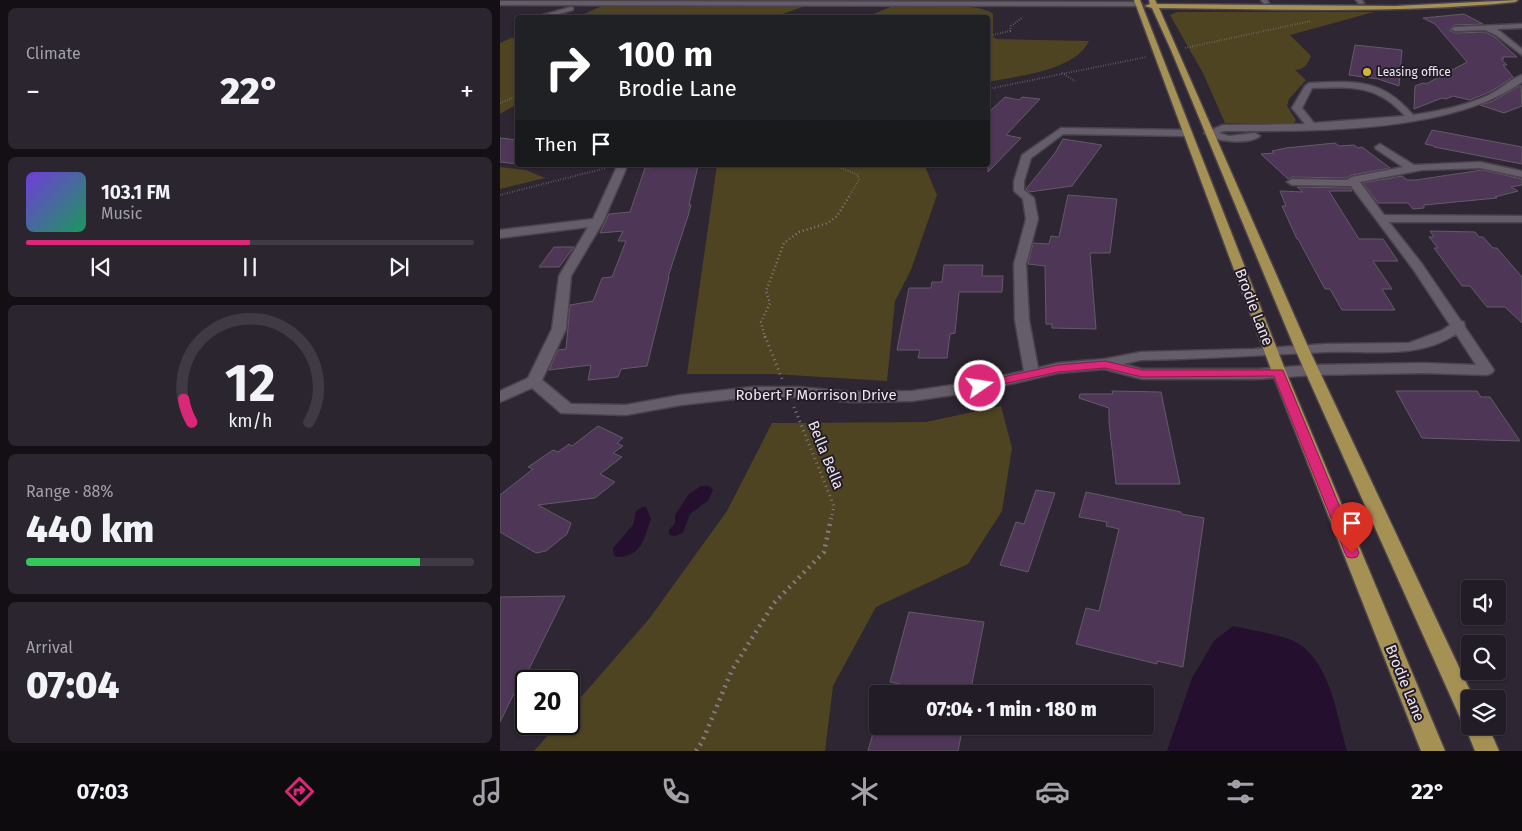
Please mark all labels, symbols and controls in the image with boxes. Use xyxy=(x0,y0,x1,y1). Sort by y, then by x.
text: 100 m xyxy=(618,33,713,75)
icon: right xyxy=(535,35,600,100)
text: Climate xyxy=(26,44,81,63)
place label: Leasing office xyxy=(1377,65,1451,79)
marker: Leasing office xyxy=(1361,66,1373,78)
text: 22° xyxy=(220,68,280,114)
text: − xyxy=(26,75,40,108)
text: + xyxy=(460,75,474,108)
text: Brodie Lane xyxy=(618,75,737,102)
icon: arrive xyxy=(587,130,615,158)
text: Then xyxy=(535,133,577,156)
text: 103.1 FM xyxy=(101,181,170,204)
text: Music xyxy=(101,204,142,223)
icon: previous xyxy=(87,253,115,281)
icon: pause xyxy=(236,253,264,281)
icon: next xyxy=(385,253,413,281)
street label: Brodie Lane xyxy=(1231,266,1277,348)
text: 12 xyxy=(224,352,276,415)
position arrow xyxy=(953,359,1005,411)
street label: Robert F Morrison Drive xyxy=(735,386,897,404)
text: km/h xyxy=(228,410,272,432)
street label: Bella Bella xyxy=(804,418,848,492)
text: Range · 88% xyxy=(26,482,114,501)
pin xyxy=(1331,502,1373,553)
text: 440 km xyxy=(26,506,154,552)
icon: arrive xyxy=(1338,509,1366,537)
map controls xyxy=(1461,580,1506,735)
button: sound xyxy=(1461,580,1506,625)
button: search xyxy=(1461,635,1506,680)
text: Arrival xyxy=(26,638,73,657)
street label: Brodie Lane xyxy=(1381,642,1429,724)
text: 07:04 xyxy=(26,662,119,708)
speed limit sign: 20 xyxy=(515,670,580,735)
button: layers xyxy=(1461,690,1506,735)
text: 07:04 · 1 min · 180 m xyxy=(926,698,1097,721)
icon: directions xyxy=(282,774,317,809)
icon: music xyxy=(470,774,505,809)
icon: phone xyxy=(658,774,693,809)
icon: climate xyxy=(847,774,882,809)
icon: car xyxy=(1035,774,1070,809)
icon: filters xyxy=(1223,774,1258,809)
text: 07:03 xyxy=(77,778,129,805)
text: 22° xyxy=(1411,778,1445,805)

